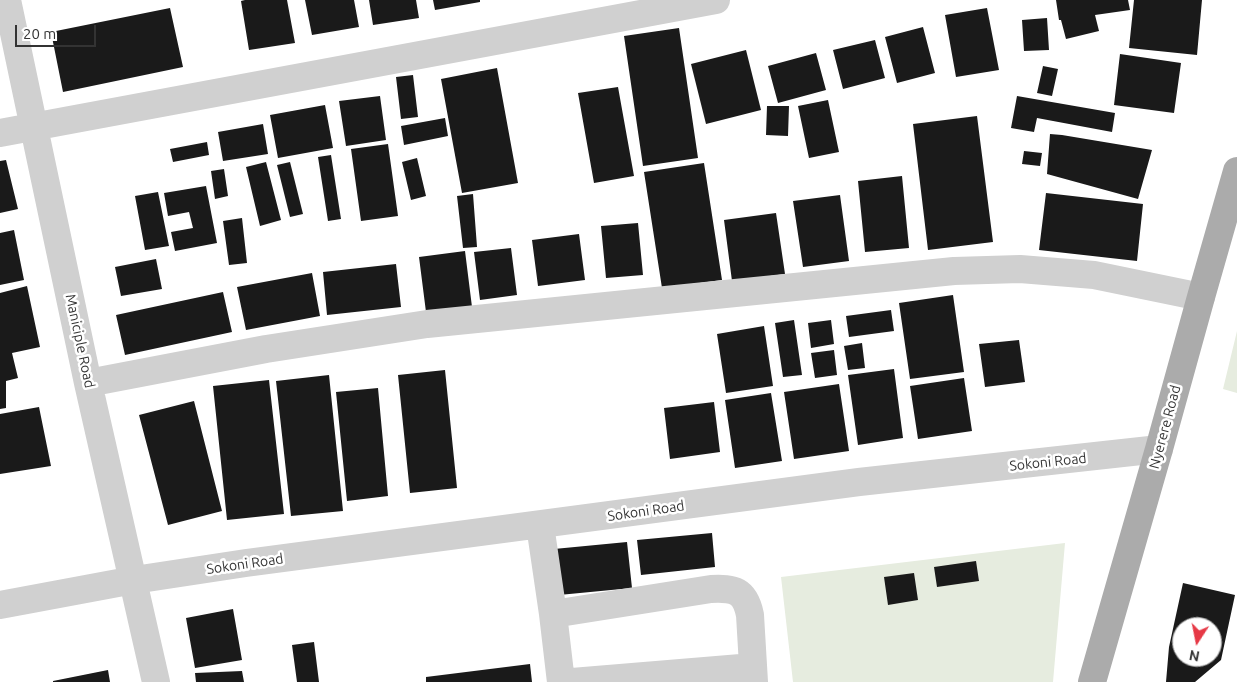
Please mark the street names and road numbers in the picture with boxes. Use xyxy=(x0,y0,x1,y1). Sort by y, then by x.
street label: Maniciple Road xyxy=(62,292,98,390)
street label: Nyerere Road xyxy=(1146,383,1184,471)
street label: Sokoni Road xyxy=(1009,450,1087,474)
street label: Sokoni Road xyxy=(607,497,685,525)
street label: Sokoni Road xyxy=(206,550,284,578)

